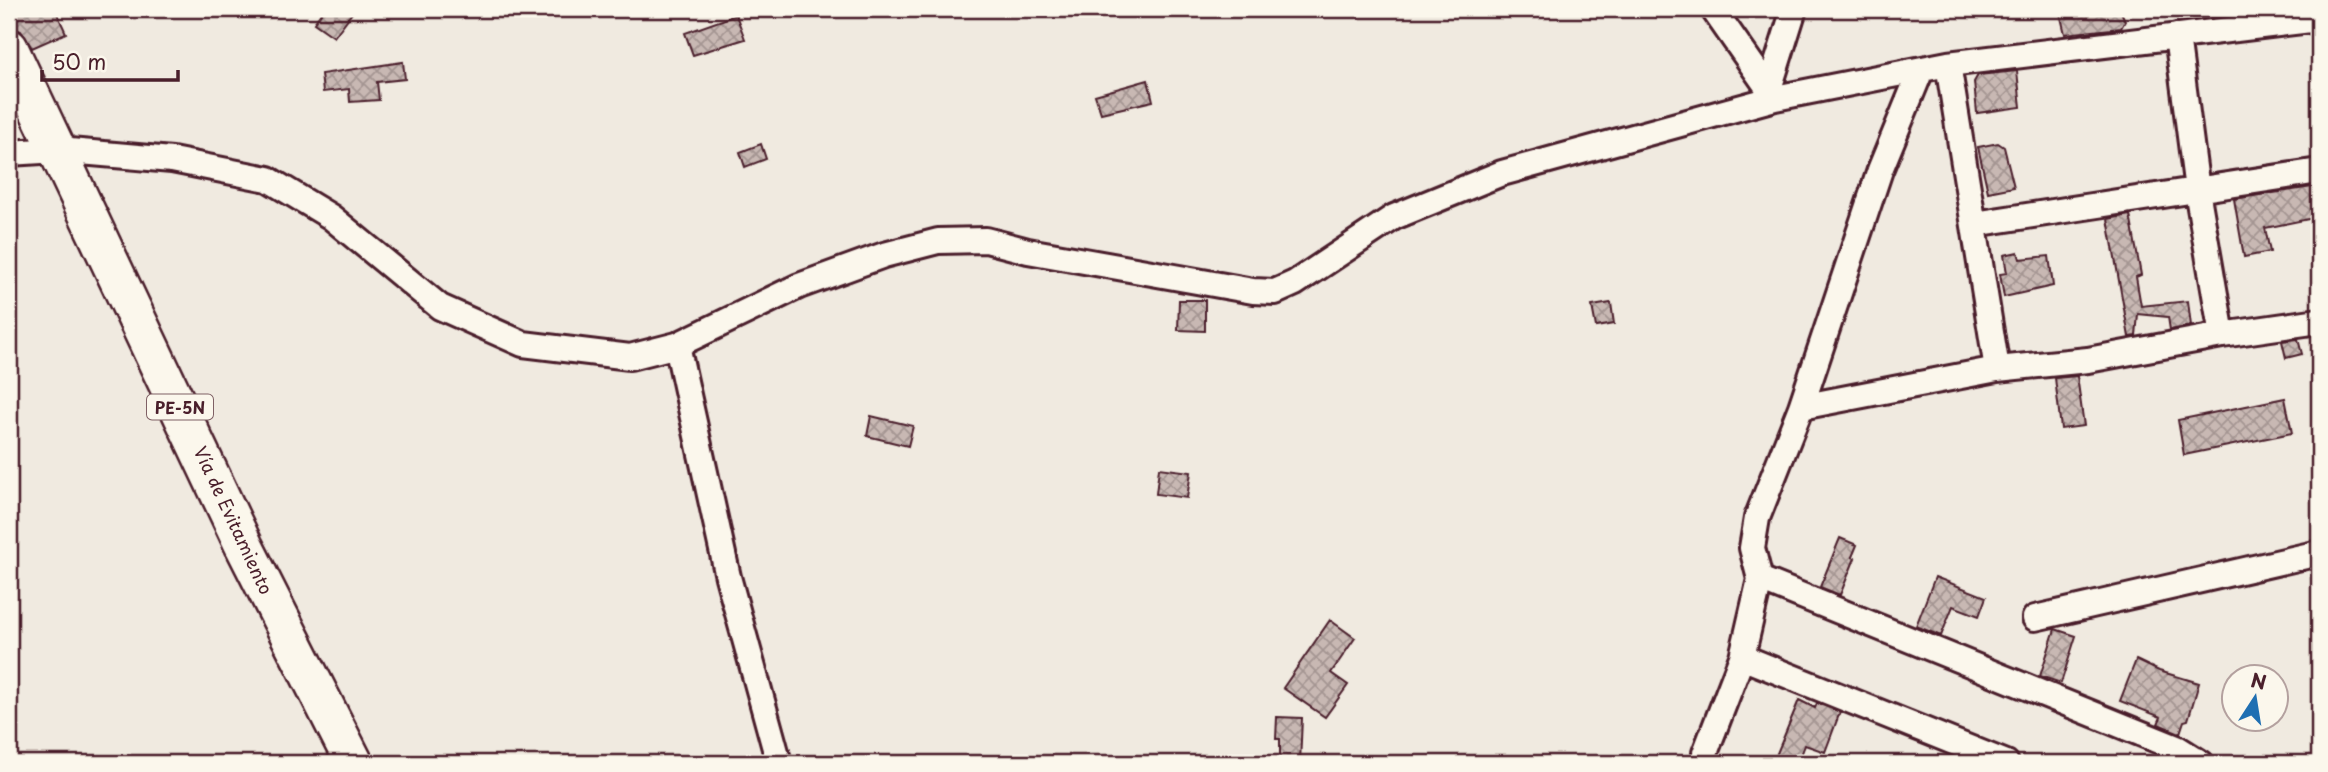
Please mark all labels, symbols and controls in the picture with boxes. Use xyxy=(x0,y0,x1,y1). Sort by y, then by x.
scale bar xyxy=(42,38,178,82)
text: 50 m xyxy=(52,45,106,77)
road number: PE-5N xyxy=(147,394,213,420)
street label: Vía de Evitamiento xyxy=(188,441,280,599)
north arrow xyxy=(2220,664,2290,734)
text: N xyxy=(2248,665,2269,696)

